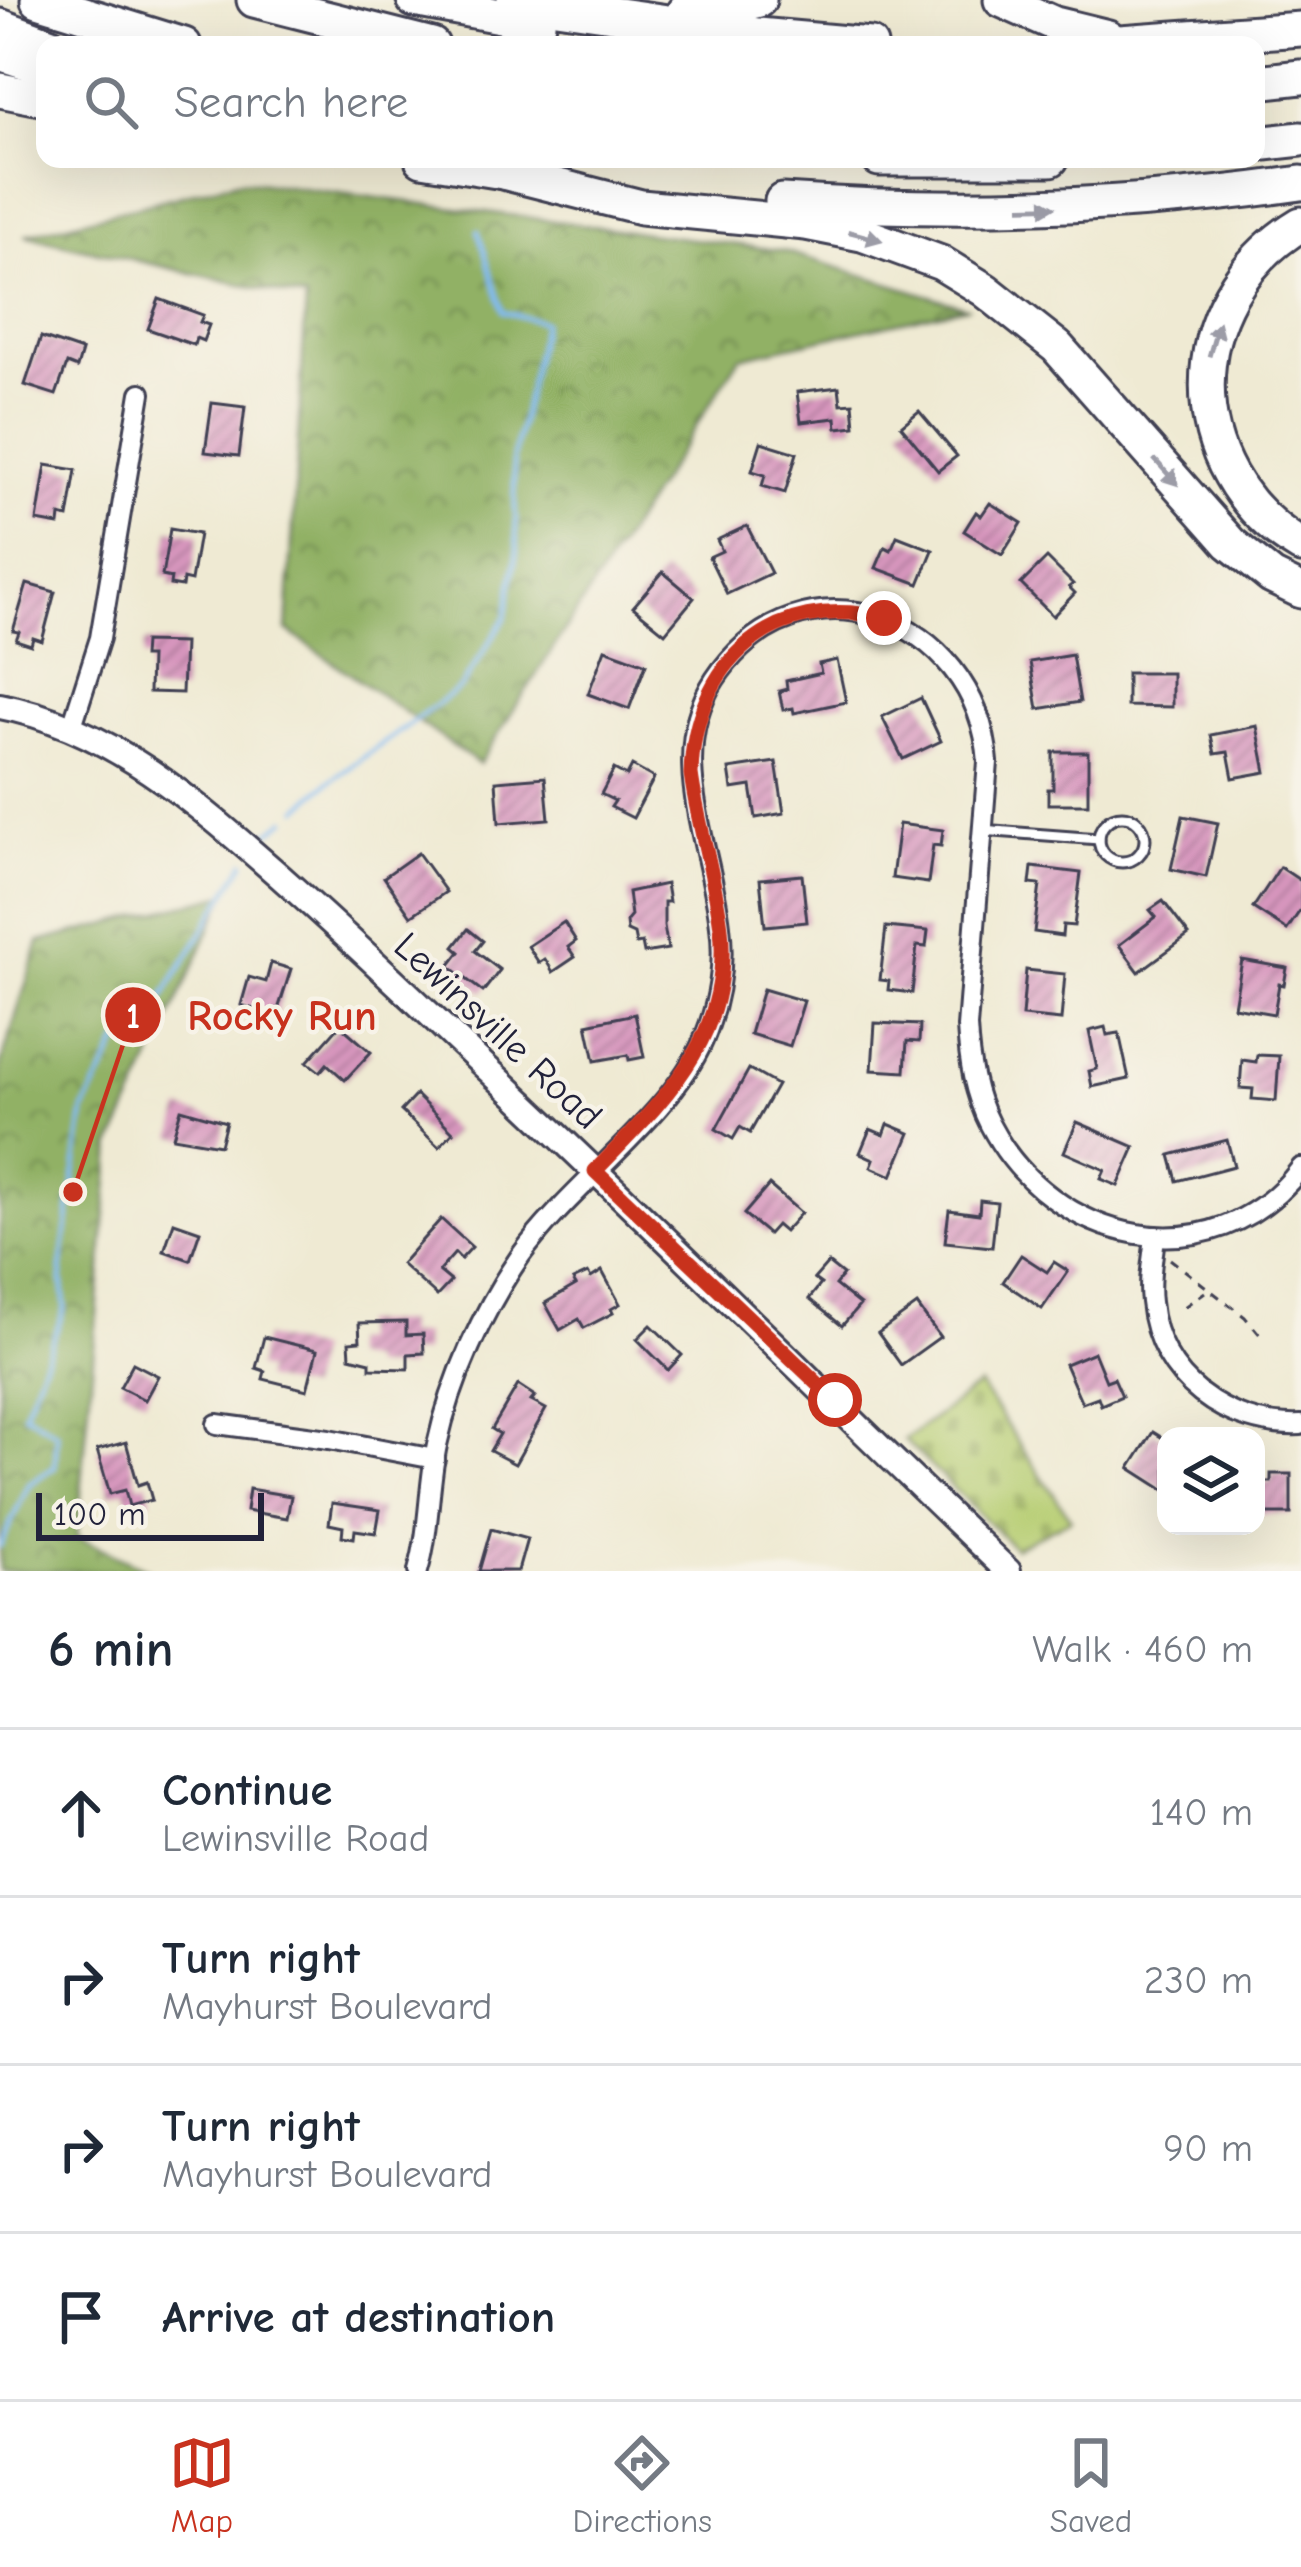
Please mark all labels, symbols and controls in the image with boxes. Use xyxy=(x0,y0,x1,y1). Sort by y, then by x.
search box xyxy=(36,36,1265,168)
icon: search xyxy=(78,69,144,135)
text: Search here xyxy=(174,76,408,128)
one-way arrow xyxy=(1020,197,1058,216)
one-way arrow xyxy=(847,227,884,246)
one-way arrow xyxy=(1206,320,1224,356)
one-way arrow xyxy=(1152,457,1179,486)
route end xyxy=(857,591,911,645)
street label: Lewinsville Road xyxy=(385,923,611,1139)
callout: Rocky Run xyxy=(103,976,401,1054)
text: Rocky Run xyxy=(187,992,377,1041)
text: 1 xyxy=(126,996,140,1037)
route start xyxy=(808,1373,862,1427)
map controls xyxy=(1157,1427,1265,1535)
button: layers xyxy=(1157,1427,1265,1535)
scale bar xyxy=(36,1487,264,1540)
text: 100 m xyxy=(54,1495,146,1533)
text: 6 min xyxy=(48,1620,174,1679)
text: Walk · 460 m xyxy=(1032,1627,1253,1672)
text: Continue xyxy=(162,1764,332,1816)
icon: ahead xyxy=(48,1780,114,1846)
text: 140 m xyxy=(1150,1790,1253,1835)
text: Lewinsville Road xyxy=(162,1816,429,1861)
text: Turn right xyxy=(162,1932,360,1984)
icon: right xyxy=(48,1948,114,2014)
text: 230 m xyxy=(1144,1958,1253,2003)
text: Mayhurst Boulevard xyxy=(162,1984,492,2029)
text: Turn right xyxy=(162,2100,360,2152)
icon: right xyxy=(48,2116,114,2182)
text: 90 m xyxy=(1163,2126,1253,2171)
text: Mayhurst Boulevard xyxy=(162,2152,492,2197)
icon: arrive xyxy=(48,2284,114,2350)
text: Arrive at destination xyxy=(162,2291,555,2343)
tab: Map xyxy=(169,2430,235,2540)
tab: Directions xyxy=(573,2430,712,2540)
tab: Saved xyxy=(1050,2430,1132,2540)

